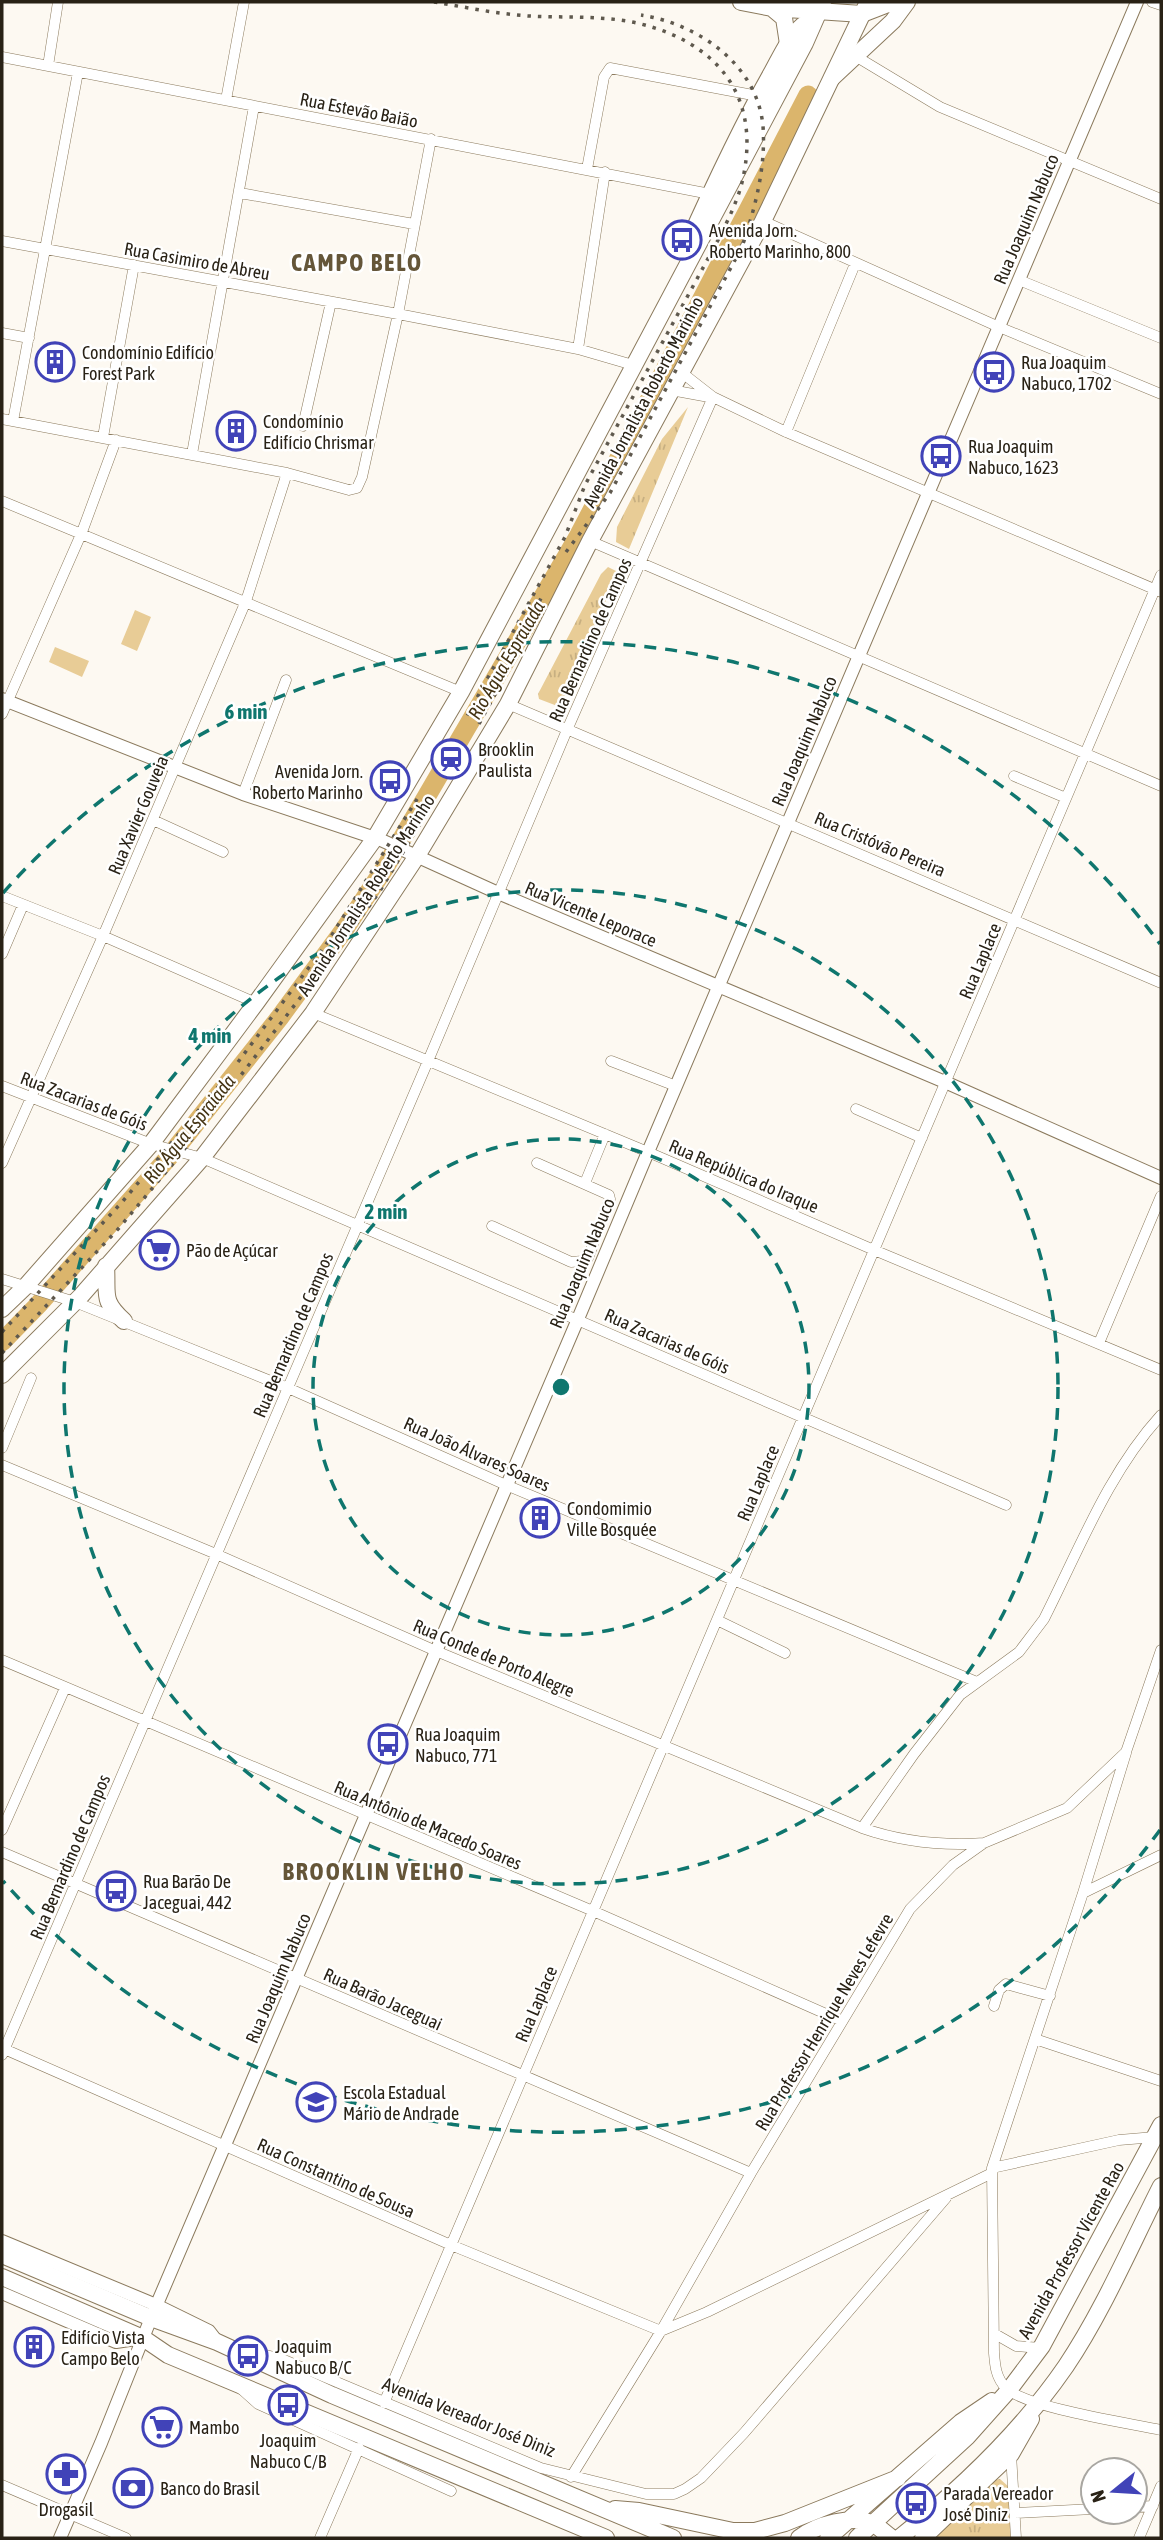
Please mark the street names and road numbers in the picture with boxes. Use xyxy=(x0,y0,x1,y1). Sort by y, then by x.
street label: Rua Estevão Baião xyxy=(298,88,420,132)
street label: Rua Joaquim Nabuco xyxy=(989,151,1063,287)
street label: Rua Casimiro de Abreu xyxy=(123,238,271,284)
street label: Avenida Jornalista Roberto Marinho xyxy=(578,293,708,511)
street label: Rua Bernardino de Campos xyxy=(544,555,636,725)
street label: Rua Joaquim Nabuco xyxy=(767,673,841,809)
street label: Rua Xavier Gouveia xyxy=(103,752,173,878)
street label: Avenida Jornalista Roberto Marinho xyxy=(293,791,439,999)
street label: Rua Cristóvão Pereira xyxy=(811,807,949,881)
street label: Rua Vicente Leporace xyxy=(522,877,660,951)
street label: Rua Laplace xyxy=(955,920,1005,1002)
street label: Rua Zacarias de Góis xyxy=(18,1067,150,1135)
street label: Rua República do Iraque xyxy=(666,1135,822,1217)
street label: Rua Joaquim Nabuco xyxy=(545,1195,619,1331)
street label: Rua Bernardino de Campos xyxy=(249,1249,337,1421)
street label: Rua Zacarias de Góis xyxy=(601,1304,733,1378)
street label: Rua João Álvares Soares xyxy=(401,1412,553,1496)
street label: Rua Laplace xyxy=(733,1442,783,1524)
street label: Rua Conde de Porto Alegre xyxy=(410,1615,578,1701)
street label: Rua Bernardino de Campos xyxy=(26,1771,114,1943)
street label: Rua Antônio de Macedo Soares xyxy=(331,1776,525,1874)
street label: Rua Joaquim Nabuco xyxy=(241,1910,315,2046)
street label: Rua Professor Henrique Neves Lefevre xyxy=(751,1910,897,2134)
street label: Rua Barão Jaceguai xyxy=(320,1963,446,2035)
street label: Rua Laplace xyxy=(511,1963,561,2045)
street label: Rua Constantino de Sousa xyxy=(254,2134,418,2222)
street label: Avenida Professor Vicente Rao xyxy=(1014,2158,1128,2342)
street label: Avenida Vereador José Diniz xyxy=(380,2373,559,2461)

